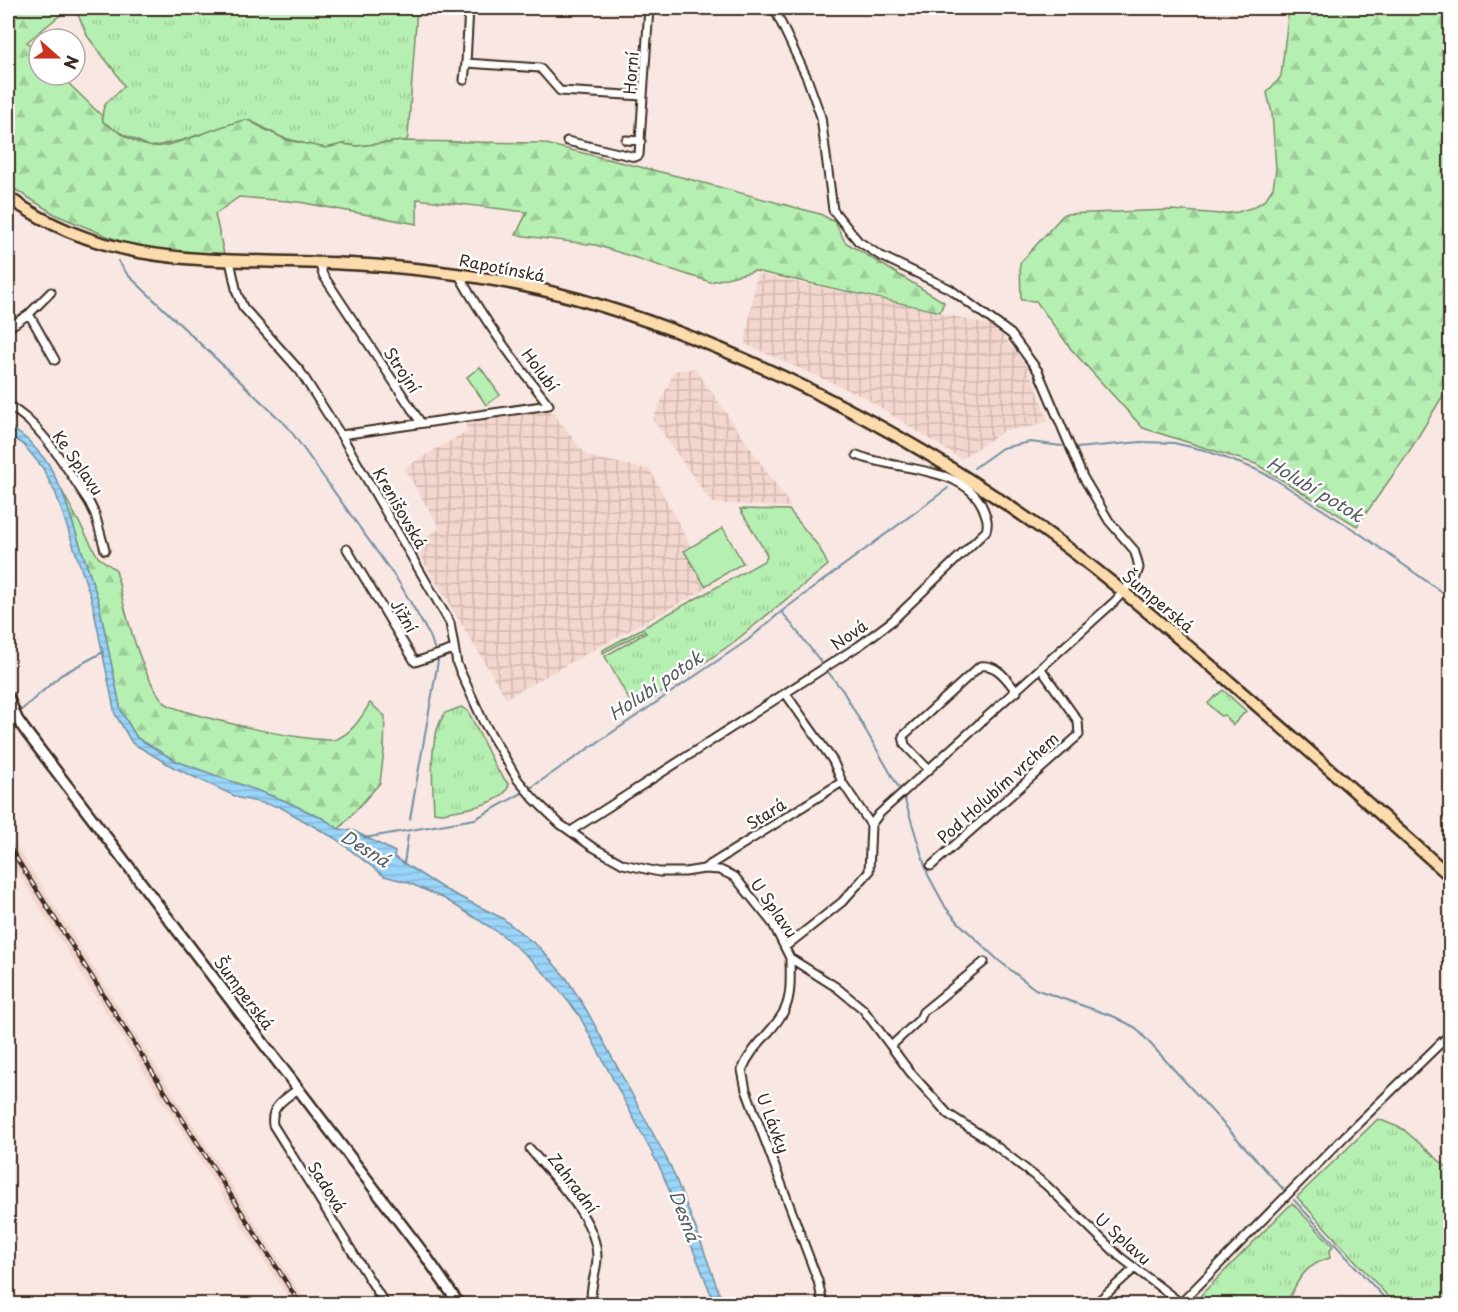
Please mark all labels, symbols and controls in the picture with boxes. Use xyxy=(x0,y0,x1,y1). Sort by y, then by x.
north arrow xyxy=(27,27,87,87)
street label: Horní xyxy=(617,50,644,95)
text: N xyxy=(58,53,85,73)
street label: Rapotínská xyxy=(457,247,547,287)
street label: Strojní xyxy=(379,342,427,398)
street label: Holubí xyxy=(517,343,565,397)
street label: Ke Splavu xyxy=(48,425,110,500)
water label: Holubí potok xyxy=(1262,449,1370,529)
street label: Krenišovská xyxy=(368,462,434,553)
street label: Šumperská xyxy=(1118,563,1200,637)
street label: Jižní xyxy=(385,594,425,637)
street label: Nová xyxy=(825,613,872,655)
water label: Holubí potok xyxy=(602,643,708,726)
street label: Pod Holubím vrchem xyxy=(931,726,1064,849)
street label: Stará xyxy=(741,792,790,835)
water label: Desná xyxy=(336,822,396,874)
street label: U Splavu xyxy=(745,873,804,942)
street label: Šumperská xyxy=(209,950,281,1034)
street label: U Lávky xyxy=(751,1089,796,1156)
street label: Zahradní xyxy=(543,1147,605,1218)
street label: Sadová xyxy=(303,1156,353,1217)
water label: Desná xyxy=(663,1186,708,1246)
street label: U Splavu xyxy=(1090,1206,1157,1270)

